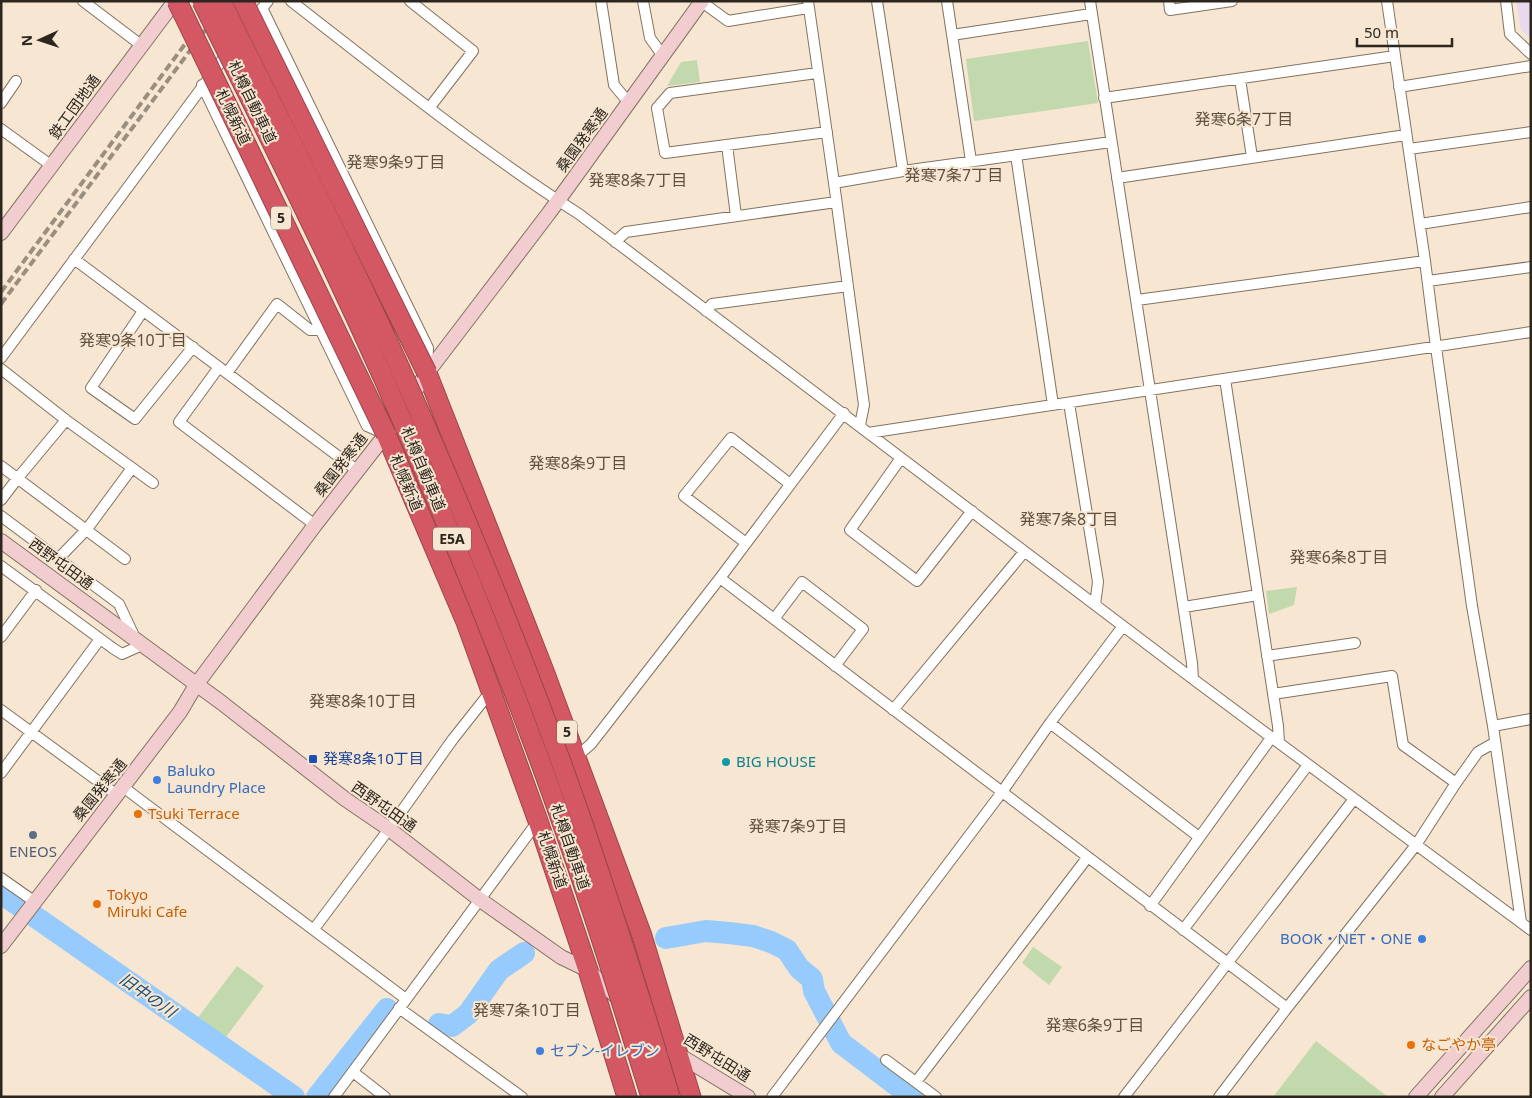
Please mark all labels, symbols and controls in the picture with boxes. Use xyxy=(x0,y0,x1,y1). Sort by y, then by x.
north arrow xyxy=(15,15,65,65)
scale bar xyxy=(1357,15,1452,47)
text: 50 m xyxy=(1364,22,1399,42)
text: N xyxy=(17,35,36,47)
street label: 札樽自動車道 xyxy=(224,57,282,146)
street label: 鉄工団地通 xyxy=(44,70,104,143)
street label: 札幌新道 xyxy=(212,85,256,148)
street label: 桑園発寒通 xyxy=(551,103,611,176)
district label: 発寒6条7丁目 xyxy=(1195,108,1293,130)
district label: 発寒9条9丁目 xyxy=(347,151,445,173)
district label: 発寒7条7丁目 xyxy=(905,164,1003,186)
district label: 発寒8条7丁目 xyxy=(589,169,687,191)
road number: 5 xyxy=(271,207,291,230)
district label: 発寒9条10丁目 xyxy=(79,329,187,351)
street label: 札樽自動車道 xyxy=(397,423,451,514)
street label: 桑園発寒通 xyxy=(309,429,371,500)
street label: 札幌新道 xyxy=(386,451,428,514)
district label: 発寒8条9丁目 xyxy=(529,452,627,474)
district label: 発寒7条8丁目 xyxy=(1020,508,1118,530)
road number: E5A xyxy=(433,528,471,550)
street label: 西野屯田通 xyxy=(25,533,98,593)
district label: 発寒6条8丁目 xyxy=(1290,546,1388,568)
district label: 発寒8条10丁目 xyxy=(309,690,417,712)
road number: 5 xyxy=(557,720,577,744)
place label: 発寒8条10丁目 xyxy=(323,748,424,768)
place label: BIG HOUSE xyxy=(736,751,816,771)
marker: 発寒8条10丁目 xyxy=(307,753,319,765)
street label: 桑園発寒通 xyxy=(68,754,131,825)
marker: BIG HOUSE xyxy=(720,756,732,768)
place label: Baluko Laundry Place xyxy=(167,760,266,797)
marker: Baluko Laundry Place xyxy=(151,774,163,786)
street label: 西野屯田通 xyxy=(348,776,421,836)
street label: 札樽自動車道 xyxy=(547,801,595,892)
place label: Tsuki Terrace xyxy=(148,803,240,823)
marker: Tsuki Terrace xyxy=(132,808,144,820)
district label: 発寒7条9丁目 xyxy=(749,815,847,837)
street label: 札幌新道 xyxy=(534,828,572,891)
marker: ENEOS xyxy=(27,829,39,841)
place label: ENEOS xyxy=(9,841,57,861)
place label: Tokyo Miruki Cafe xyxy=(107,884,187,921)
marker: Tokyo Miruki Cafe xyxy=(91,898,103,910)
place label: BOOK・NET・ONE xyxy=(1280,928,1412,948)
marker: BOOK・NET・ONE xyxy=(1416,933,1428,945)
water label: 旧中の川 xyxy=(115,968,182,1024)
district label: 発寒7条10丁目 xyxy=(473,999,581,1021)
district label: 発寒6条9丁目 xyxy=(1046,1014,1144,1036)
street label: 西野屯田通 xyxy=(680,1029,755,1086)
place label: なごやか亭 xyxy=(1421,1034,1496,1054)
marker: なごやか亭 xyxy=(1405,1039,1417,1051)
place label: セブン-イレブン xyxy=(550,1040,660,1060)
marker: セブン-イレブン xyxy=(534,1045,546,1057)

